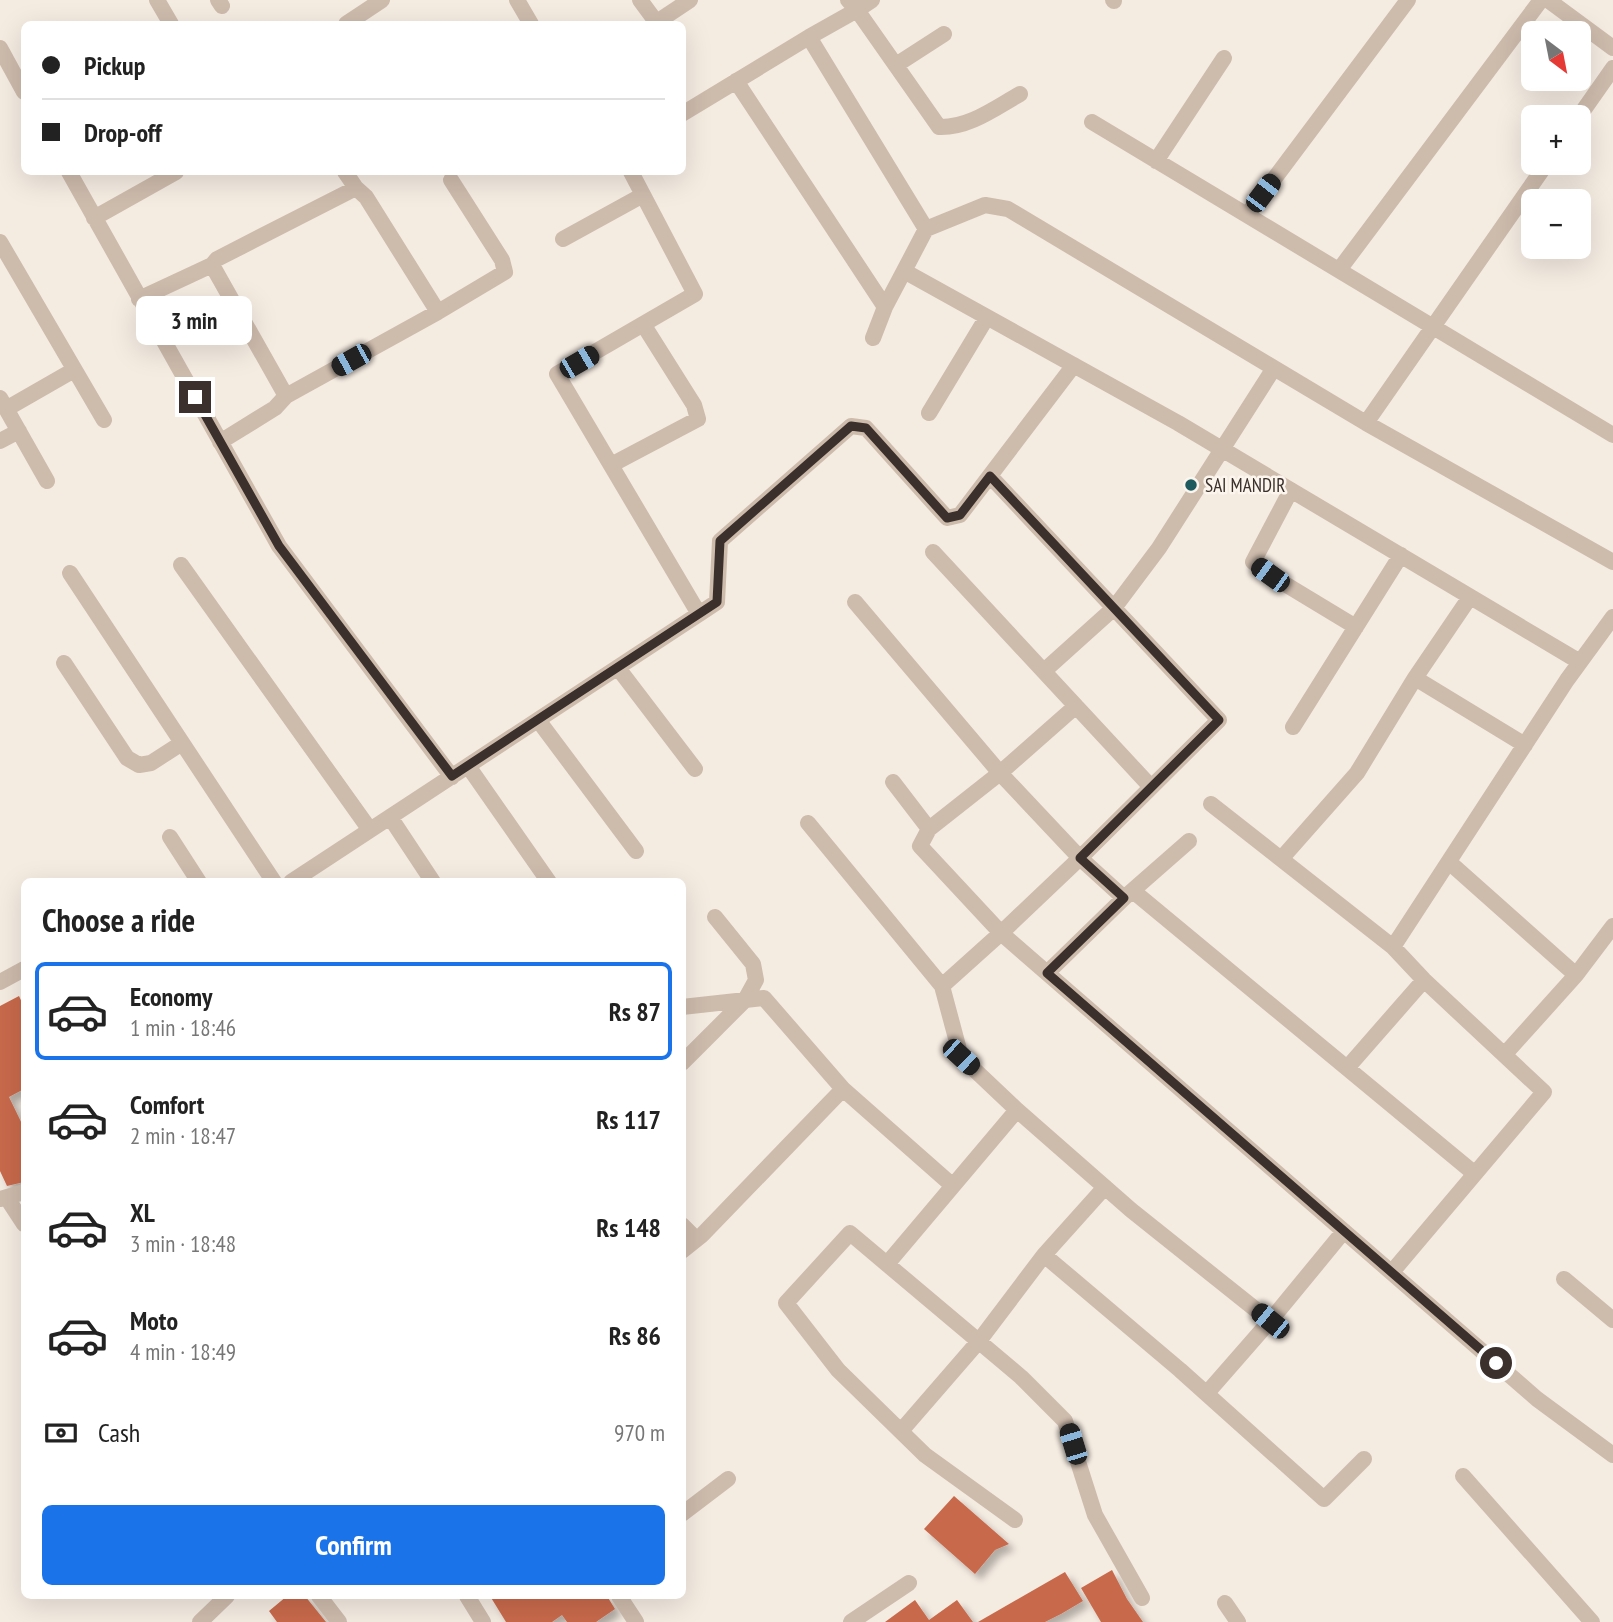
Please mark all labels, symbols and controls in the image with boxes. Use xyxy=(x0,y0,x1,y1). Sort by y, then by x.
north arrow xyxy=(1521,21,1591,91)
map controls xyxy=(1521,21,1591,259)
text: Pickup xyxy=(84,49,145,82)
button: + xyxy=(1521,105,1591,175)
text: Drop-off xyxy=(84,116,162,149)
car xyxy=(1242,170,1285,216)
button: − xyxy=(1521,189,1591,259)
callout: 3 min xyxy=(137,296,253,344)
text: 3 min xyxy=(171,306,217,335)
car xyxy=(328,341,375,379)
car xyxy=(556,342,603,382)
route end xyxy=(179,381,211,413)
place label: SAI MANDIR xyxy=(1205,473,1285,497)
marker: SAI MANDIR xyxy=(1183,477,1199,493)
car xyxy=(1247,554,1294,596)
text: Choose a ride xyxy=(42,899,195,941)
icon: car xyxy=(46,980,109,1043)
text: Economy xyxy=(130,980,212,1013)
text: Rs 87 xyxy=(609,995,661,1028)
text: 1 min · 18:46 xyxy=(130,1013,236,1042)
car xyxy=(939,1035,984,1079)
icon: car xyxy=(46,1088,109,1151)
text: Comfort xyxy=(130,1088,204,1121)
text: Rs 117 xyxy=(596,1103,661,1136)
text: 2 min · 18:47 xyxy=(130,1121,236,1150)
icon: car xyxy=(46,1196,109,1259)
text: XL xyxy=(130,1196,155,1229)
text: Rs 148 xyxy=(596,1211,661,1244)
text: 3 min · 18:48 xyxy=(130,1229,236,1258)
car xyxy=(1248,1300,1293,1342)
icon: car xyxy=(46,1304,109,1367)
text: Moto xyxy=(130,1304,178,1337)
text: Rs 86 xyxy=(609,1319,661,1352)
text: 4 min · 18:49 xyxy=(130,1337,236,1366)
route start xyxy=(1480,1347,1512,1379)
icon: cash xyxy=(42,1414,80,1452)
text: Cash xyxy=(98,1416,140,1449)
text: 970 m xyxy=(614,1418,665,1447)
car xyxy=(1057,1421,1090,1467)
button: Confirm xyxy=(42,1505,665,1585)

